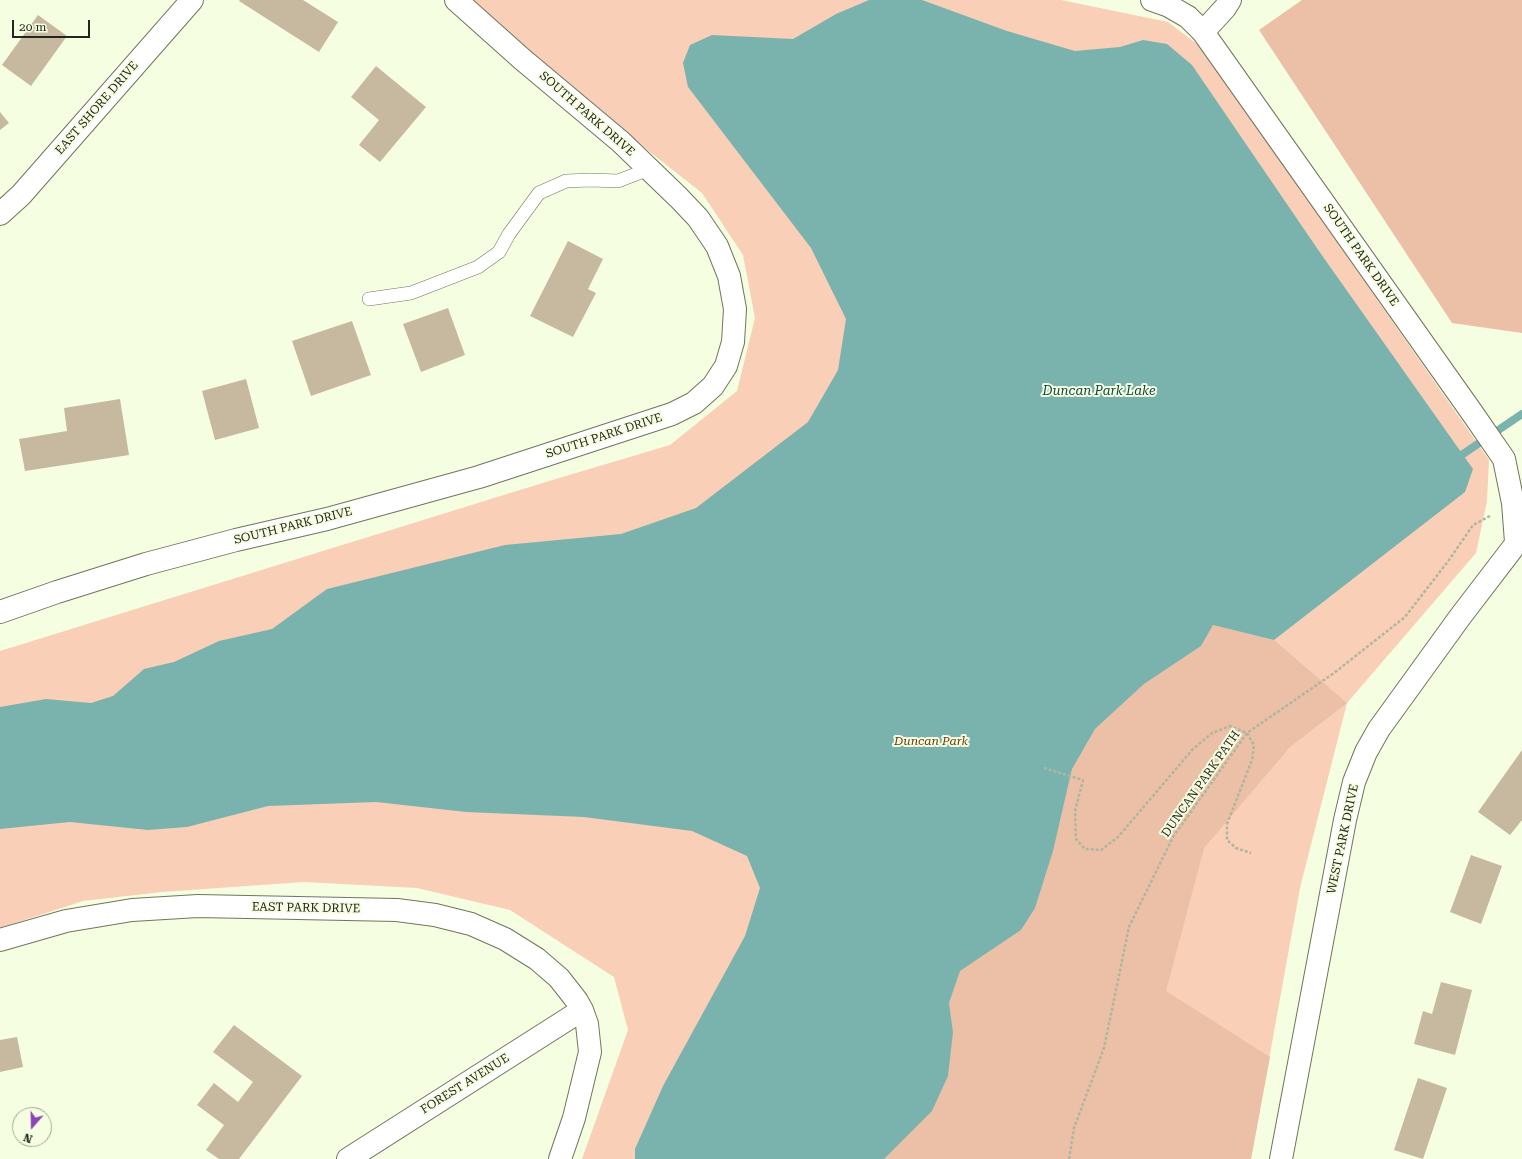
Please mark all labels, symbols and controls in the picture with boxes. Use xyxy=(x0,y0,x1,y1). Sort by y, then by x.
scale bar xyxy=(14,12,92,38)
text: 20 m xyxy=(19,20,46,34)
street label: EAST SHORE DRIVE xyxy=(53,58,141,158)
street label: SOUTH PARK DRIVE xyxy=(536,69,638,159)
street label: SOUTH PARK DRIVE xyxy=(1320,201,1402,309)
water label: Duncan Park Lake xyxy=(1043,383,1155,399)
street label: SOUTH PARK DRIVE xyxy=(544,410,664,462)
street label: SOUTH PARK DRIVE xyxy=(232,504,354,548)
street label: DUNCAN PARK PATH xyxy=(1159,728,1243,840)
park label: Duncan Park xyxy=(894,734,968,748)
street label: WEST PARK DRIVE xyxy=(1324,783,1362,895)
street label: EAST PARK DRIVE xyxy=(252,900,360,916)
street label: FOREST AVENUE xyxy=(418,1051,512,1117)
north arrow xyxy=(12,1107,52,1147)
text: N xyxy=(22,1130,34,1145)

